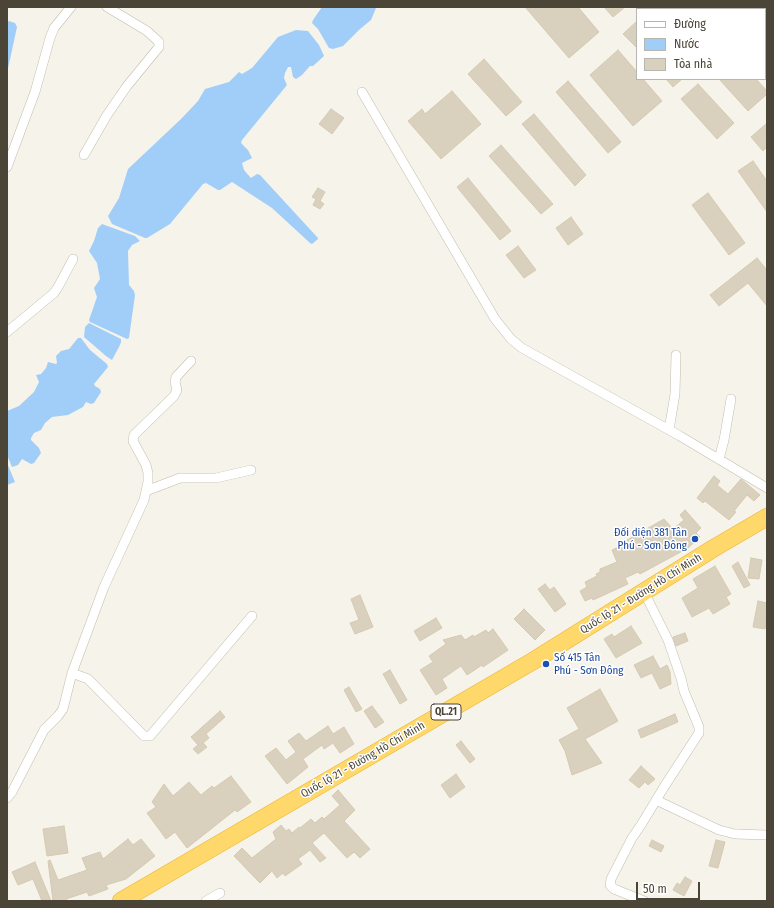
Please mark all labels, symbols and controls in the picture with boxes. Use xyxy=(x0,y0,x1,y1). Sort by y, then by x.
legend xyxy=(636,8,766,80)
text: Đường xyxy=(674,17,706,31)
text: Nước xyxy=(674,37,699,51)
text: Tòa nhà xyxy=(674,57,712,71)
place label: Đối diện 381 Tân Phú - Sơn Đông xyxy=(614,526,687,552)
marker: Đối diện 381 Tân Phú - Sơn Đông xyxy=(690,534,700,544)
street label: Quốc lộ 21 - Đường Hồ Chí Minh xyxy=(578,551,704,637)
place label: Số 415 Tân Phú - Sơn Đông xyxy=(554,651,623,677)
marker: Số 415 Tân Phú - Sơn Đông xyxy=(541,659,551,669)
road number: QL.21 xyxy=(431,704,461,720)
street label: Quốc lộ 21 - Đường Hồ Chí Minh xyxy=(299,719,427,801)
scale bar xyxy=(638,874,702,900)
text: 50 m xyxy=(643,882,667,896)

